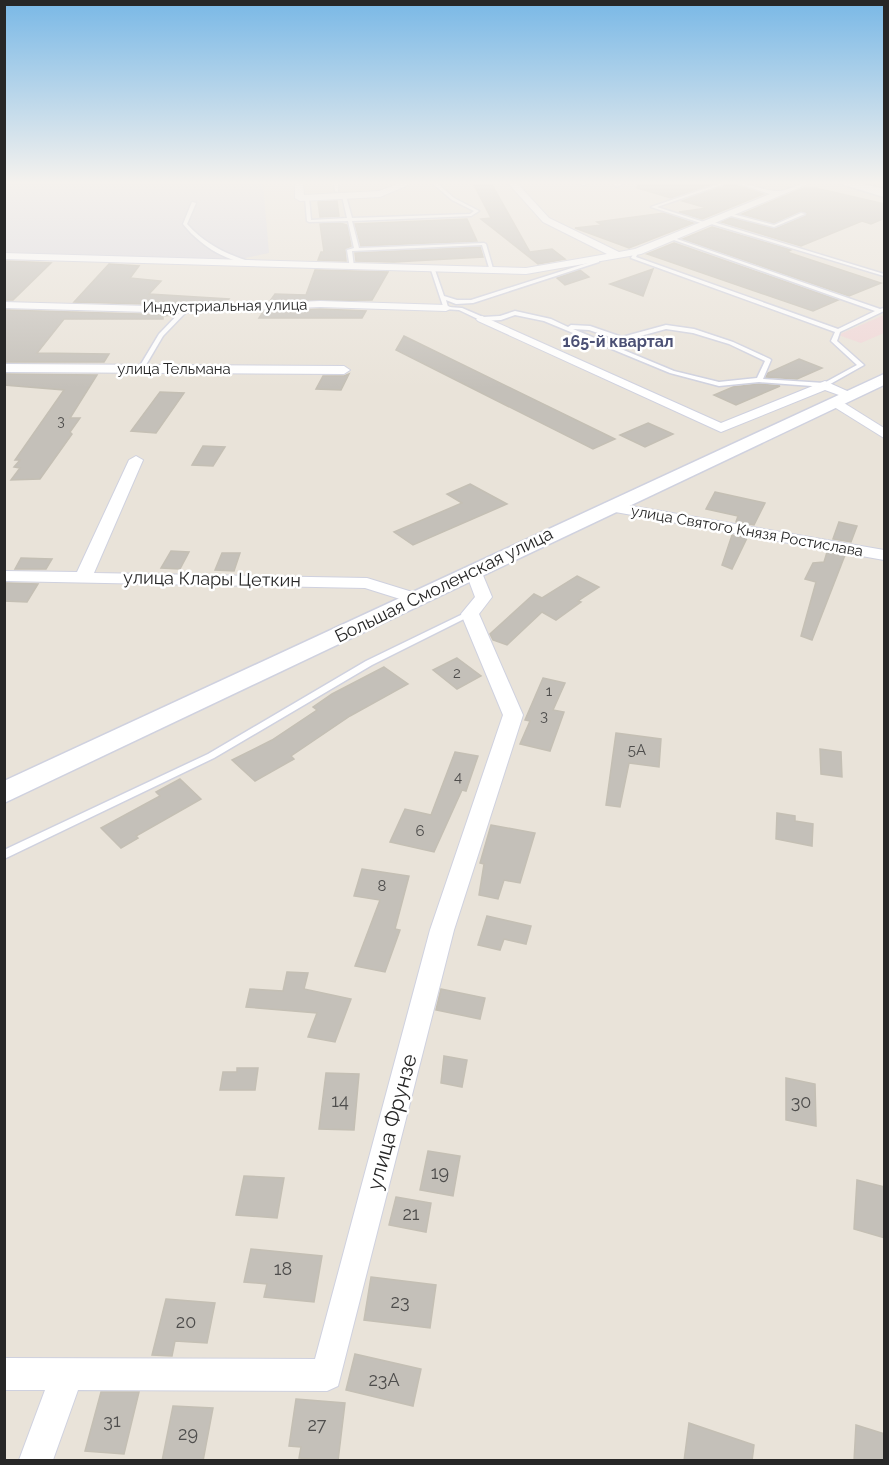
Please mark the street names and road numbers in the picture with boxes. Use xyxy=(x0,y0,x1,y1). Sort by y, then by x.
street label: Индустриальная улица xyxy=(142,296,308,316)
street label: улица Тельмана xyxy=(117,360,231,378)
street label: улица Святого Князя Ростислава xyxy=(629,502,865,560)
street label: Большая Смоленская улица xyxy=(331,523,556,647)
street label: улица Клары Цеткин xyxy=(123,566,301,591)
street label: улица Фрунзе xyxy=(361,1051,422,1193)

